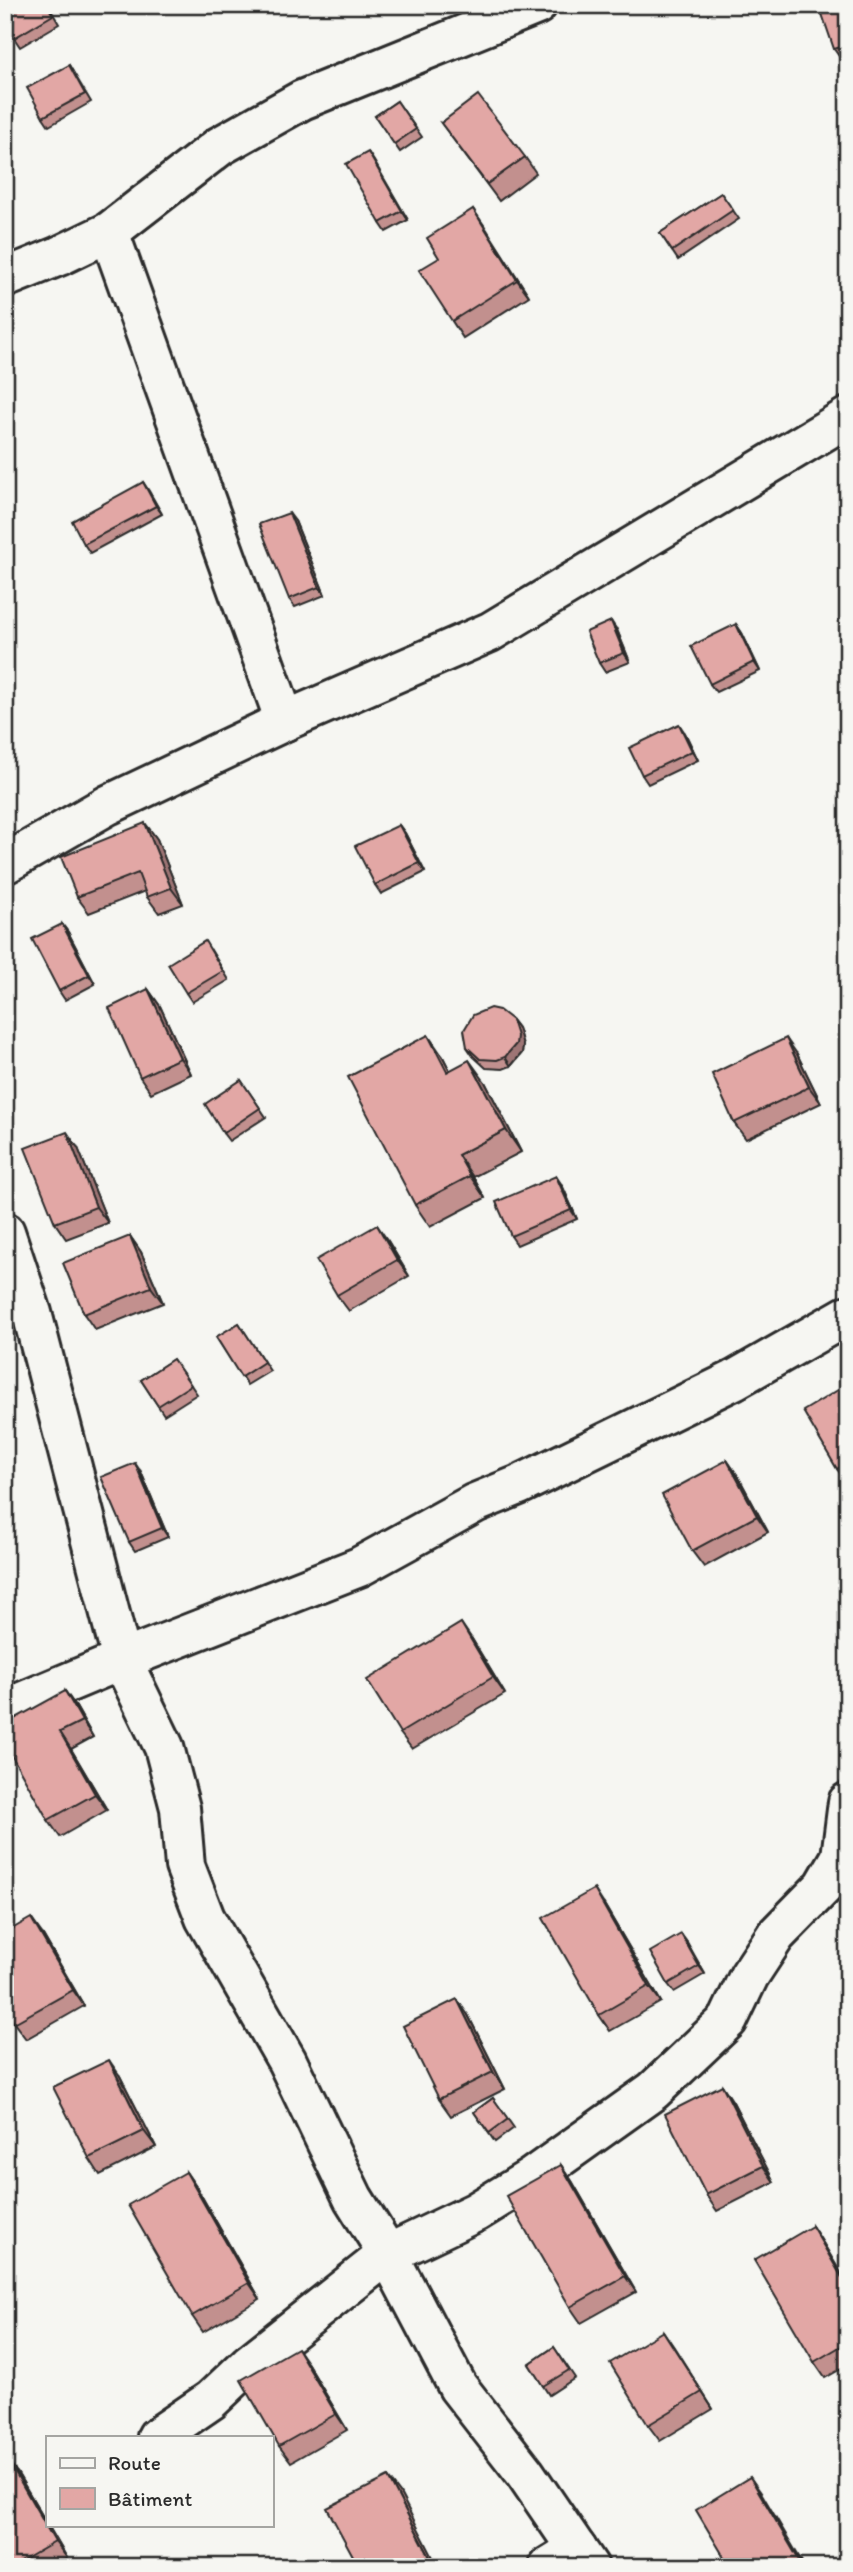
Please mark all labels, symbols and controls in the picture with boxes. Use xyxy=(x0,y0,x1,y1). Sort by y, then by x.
legend xyxy=(46,2436,273,2526)
text: Route xyxy=(108,2450,161,2475)
text: Bâtiment xyxy=(108,2486,192,2511)

